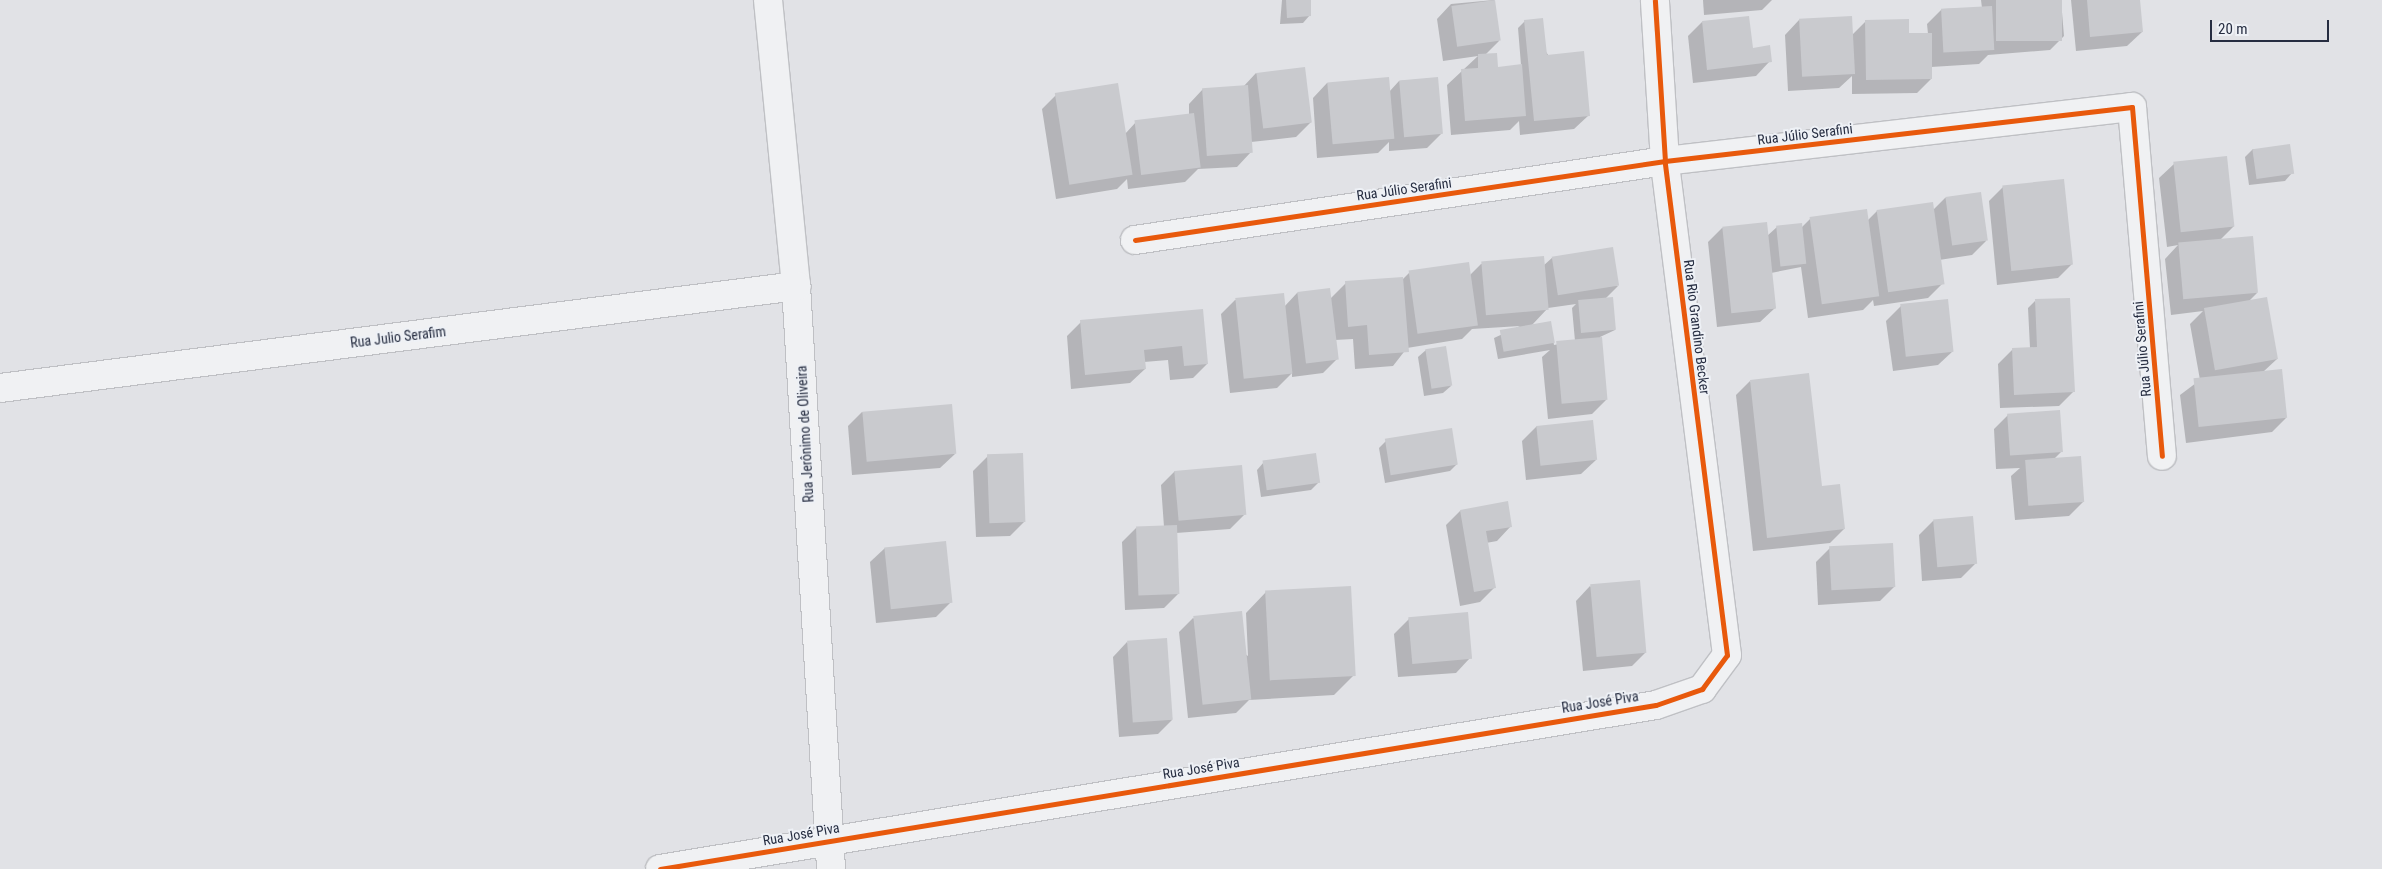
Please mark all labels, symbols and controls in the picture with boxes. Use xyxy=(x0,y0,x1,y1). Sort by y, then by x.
scale bar xyxy=(2212,10,2331,42)
text: 20 m xyxy=(2218,20,2248,38)
street label: Rua Júlio Serafini xyxy=(1756,120,1854,148)
street label: Rua Júlio Serafini xyxy=(1355,174,1453,204)
street label: Rua Rio Grandino Becker xyxy=(1680,259,1714,395)
street label: Rua Júlio Serafini xyxy=(2129,301,2155,397)
street label: Rua Julio Serafim xyxy=(349,323,447,351)
street label: Rua Jerônimo de Oliveira xyxy=(793,365,817,503)
street label: Rua José Piva xyxy=(1560,688,1640,716)
street label: Rua José Piva xyxy=(1161,754,1241,782)
street label: Rua José Piva xyxy=(761,819,841,849)

